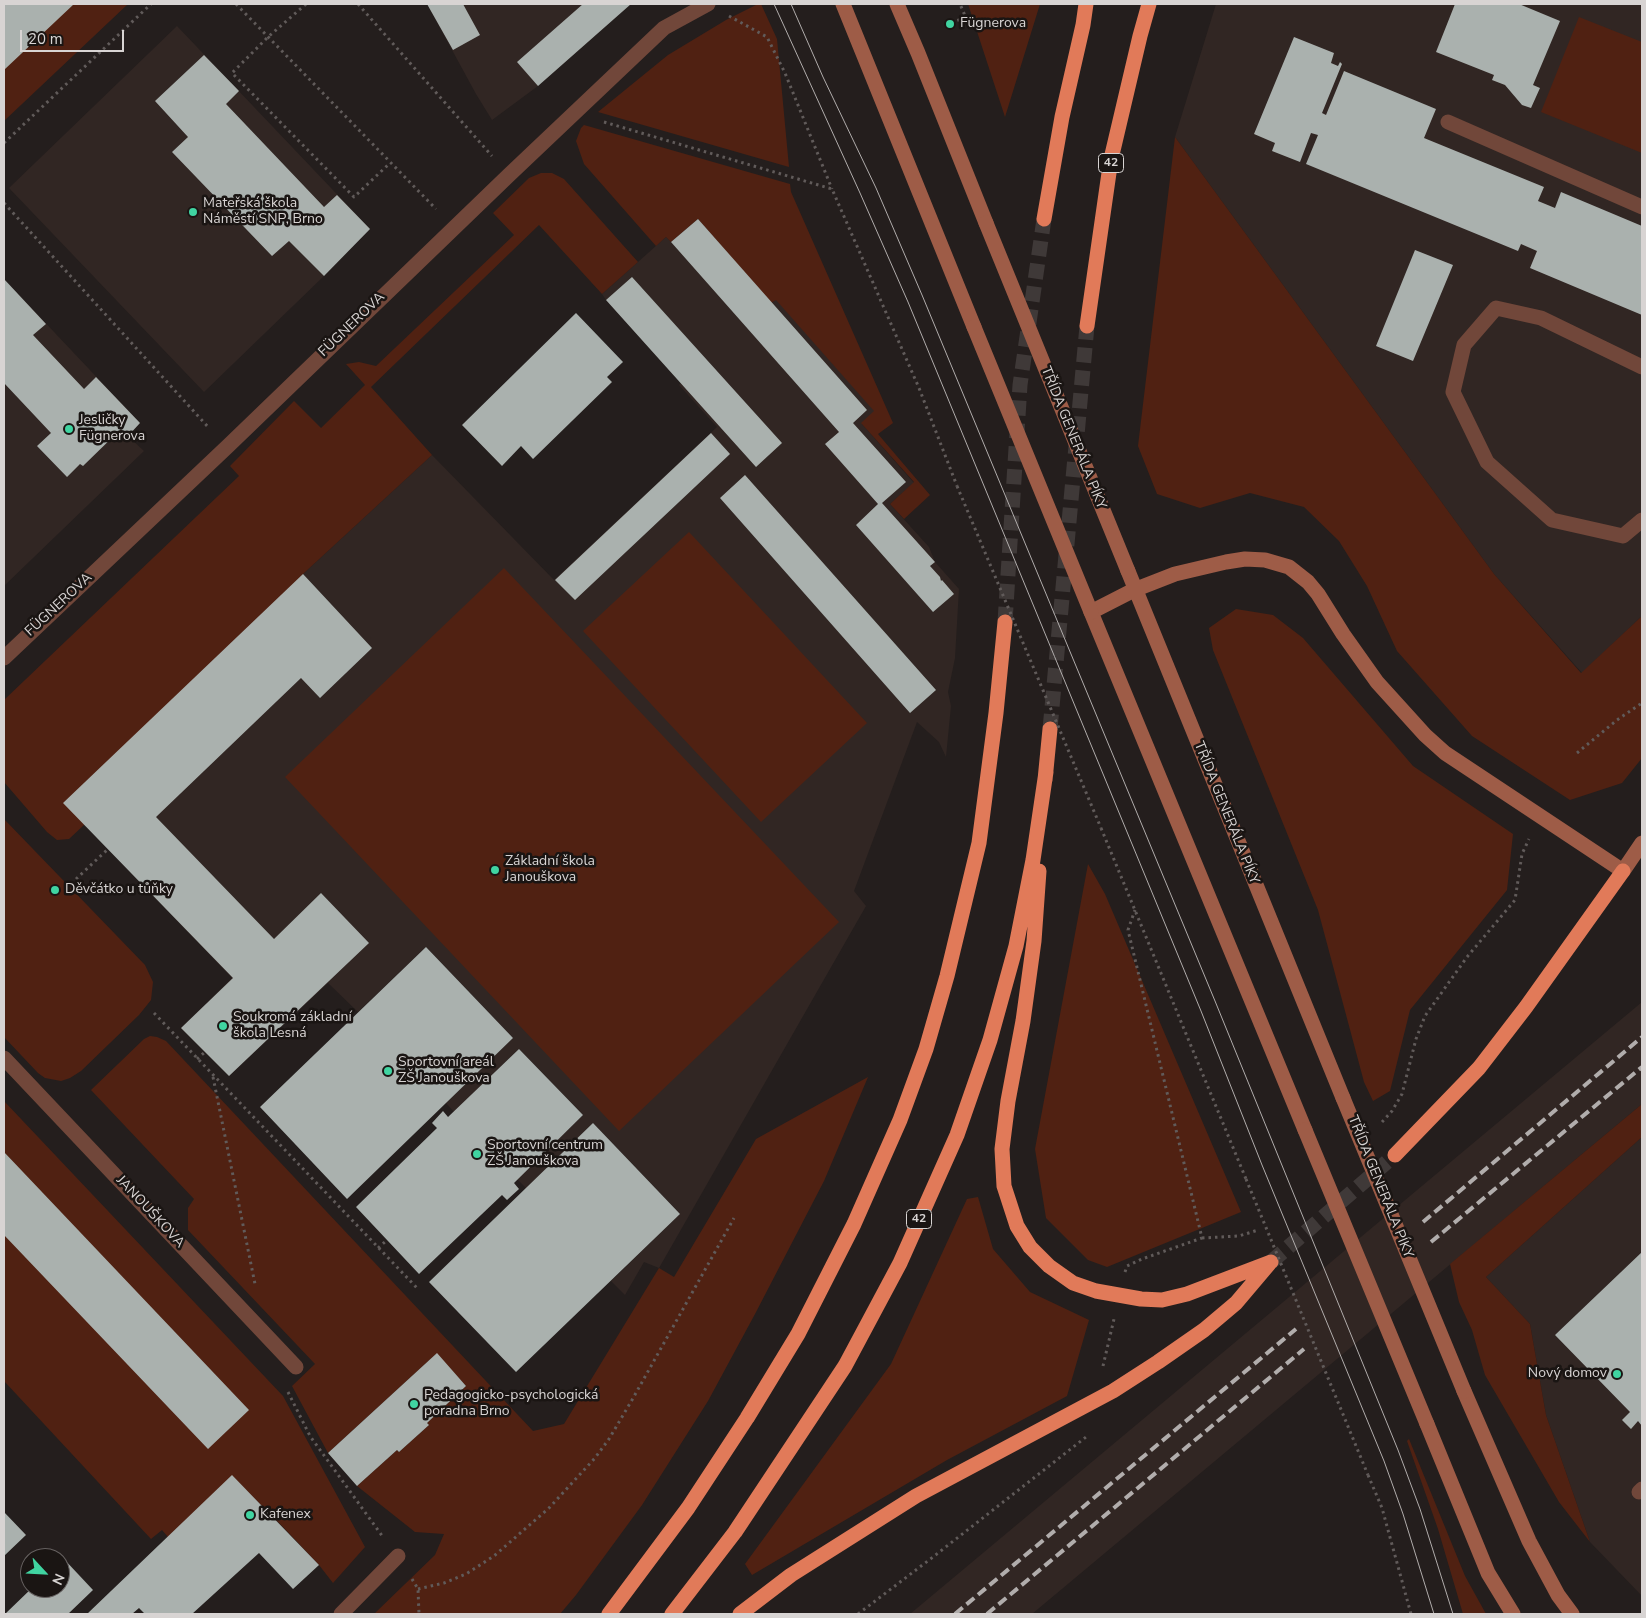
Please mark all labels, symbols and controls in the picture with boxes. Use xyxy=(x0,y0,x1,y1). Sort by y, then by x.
place label: Fügnerova xyxy=(960,16,1026,32)
marker: Fügnerova xyxy=(944,18,956,30)
scale bar xyxy=(22,20,126,52)
text: 20 m xyxy=(28,29,63,49)
road number: 42 xyxy=(1098,154,1124,172)
place label: Mateřská škola Náměstí SNP, Brno xyxy=(203,196,323,228)
marker: Mateřská škola Náměstí SNP, Brno xyxy=(187,206,199,218)
street label: FÜGNEROVA xyxy=(315,289,389,361)
street label: TŘÍDA GENERÁLA PÍKY xyxy=(1037,364,1109,512)
place label: Jesličky Fügnerova xyxy=(79,413,145,446)
marker: Jesličky Fügnerova xyxy=(63,423,75,435)
street label: FÜGNEROVA xyxy=(22,570,96,640)
street label: TŘÍDA GENERÁLA PÍKY xyxy=(1190,739,1262,887)
place label: Základní škola Janouškova xyxy=(505,854,595,886)
marker: Základní škola Janouškova xyxy=(489,864,501,876)
place label: Děvčátko u tůňky xyxy=(65,882,173,898)
marker: Děvčátko u tůňky xyxy=(49,884,61,896)
place label: Soukromá základní škola Lesná xyxy=(233,1010,352,1042)
marker: Soukromá základní škola Lesná xyxy=(217,1020,229,1032)
place label: Sportovní areál ZŠ Janouškova xyxy=(398,1055,494,1088)
marker: Sportovní areál ZŠ Janouškova xyxy=(382,1065,394,1077)
street label: TŘÍDA GENERÁLA PÍKY xyxy=(1344,1113,1416,1261)
place label: Sportovní centrum ZŠ Janouškova xyxy=(487,1138,603,1170)
marker: Sportovní centrum ZŠ Janouškova xyxy=(471,1148,483,1160)
street label: JANOUŠKOVA xyxy=(112,1172,188,1252)
road number: 42 xyxy=(906,1210,932,1228)
place label: Nový domov xyxy=(1528,1366,1607,1382)
marker: Nový domov xyxy=(1611,1368,1623,1380)
place label: Pedagogicko-psychologická poradna Brno xyxy=(424,1388,598,1420)
marker: Pedagogicko-psychologická poradna Brno xyxy=(408,1398,420,1410)
place label: Kafenex xyxy=(260,1507,311,1523)
marker: Kafenex xyxy=(244,1509,256,1521)
north arrow xyxy=(20,1548,70,1598)
text: N xyxy=(47,1570,69,1588)

